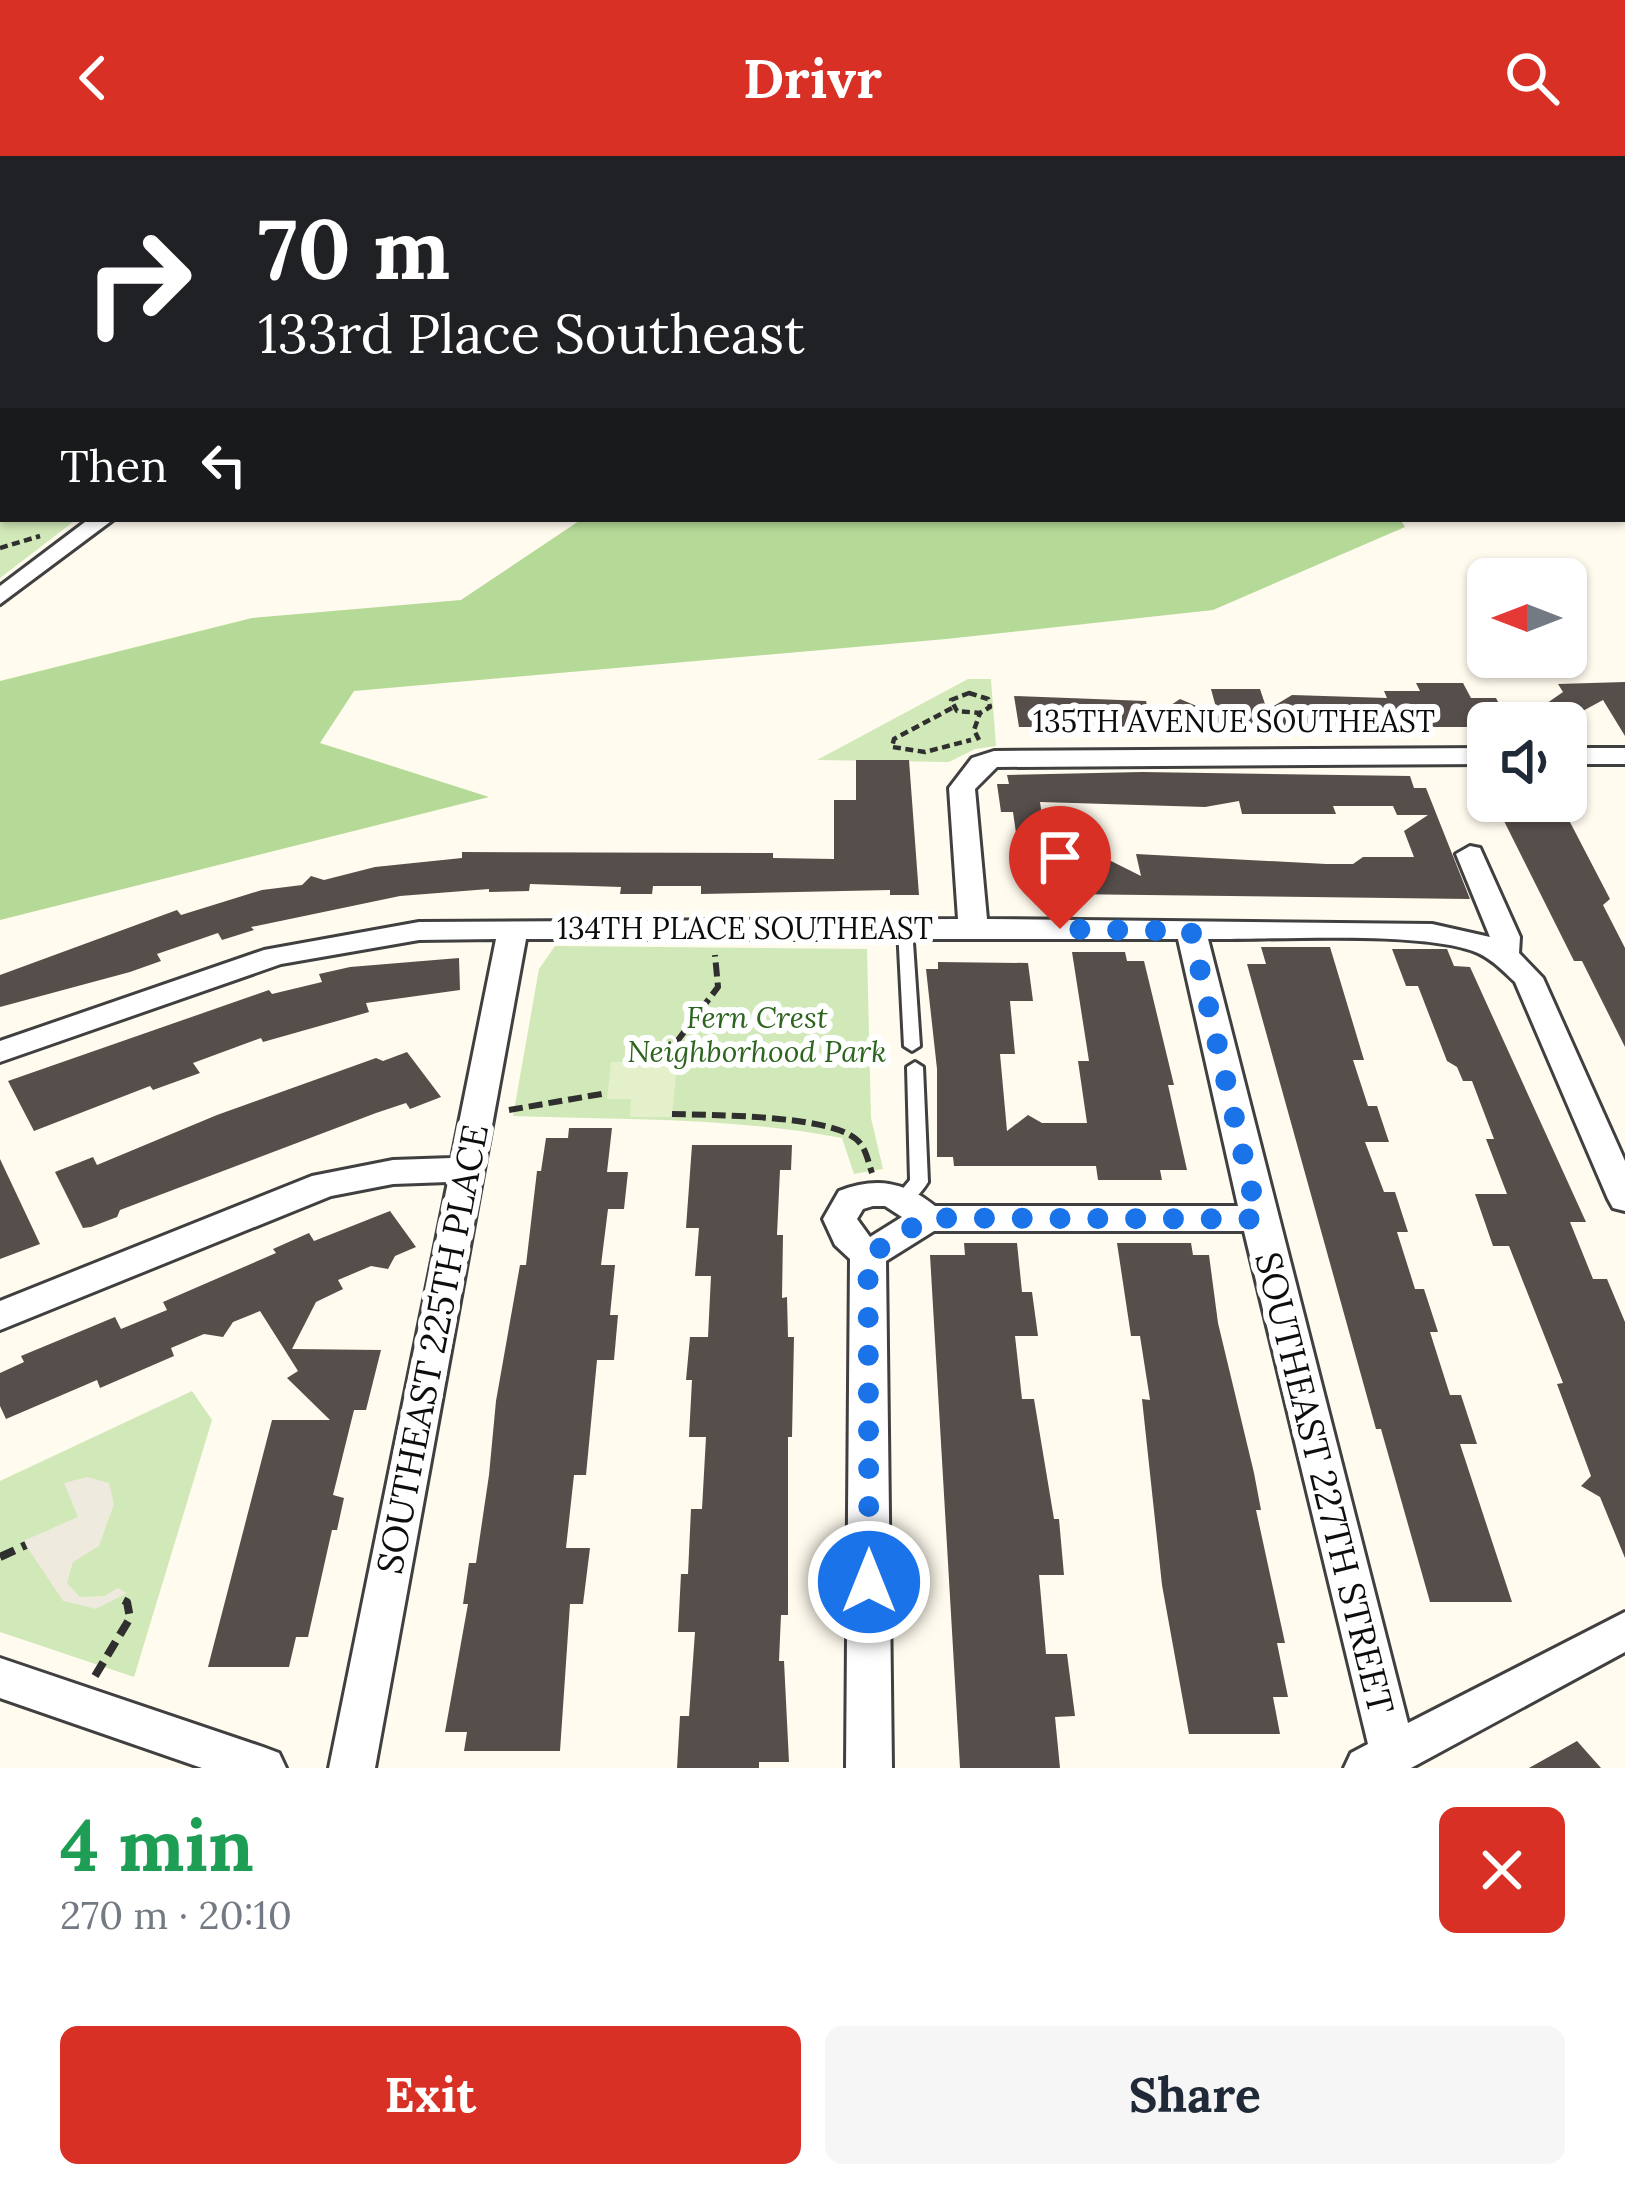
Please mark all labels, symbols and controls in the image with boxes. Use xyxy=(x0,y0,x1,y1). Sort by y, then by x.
text: Drivr xyxy=(743,44,882,113)
icon: back xyxy=(60,45,126,111)
icon: search xyxy=(1499,45,1565,111)
text: 70 m xyxy=(258,194,450,302)
icon: right xyxy=(60,204,216,360)
text: 133rd Place Southeast xyxy=(258,299,805,368)
icon: left xyxy=(191,432,257,498)
text: Then xyxy=(60,437,167,494)
north arrow xyxy=(1467,558,1587,678)
map controls xyxy=(1467,558,1587,822)
street label: 135TH AVENUE SOUTHEAST xyxy=(1033,702,1435,740)
button: sound xyxy=(1467,702,1587,822)
pin xyxy=(1009,806,1111,929)
icon: arrive xyxy=(1027,824,1093,890)
street label: 134TH PLACE SOUTHEAST xyxy=(557,909,933,947)
park label: Fern Crest Neighborhood Park xyxy=(627,998,887,1070)
street label: SOUTHEAST 225TH PLACE xyxy=(366,1120,498,1578)
street label: SOUTHEAST 227TH STREET xyxy=(1245,1247,1405,1719)
position arrow xyxy=(806,1519,932,1645)
text: 4 min xyxy=(60,1799,254,1891)
button: close xyxy=(1439,1807,1565,1933)
text: 270 m · 20:10 xyxy=(60,1890,292,1940)
button: Exit xyxy=(60,2026,801,2164)
button: Share xyxy=(825,2026,1565,2164)

